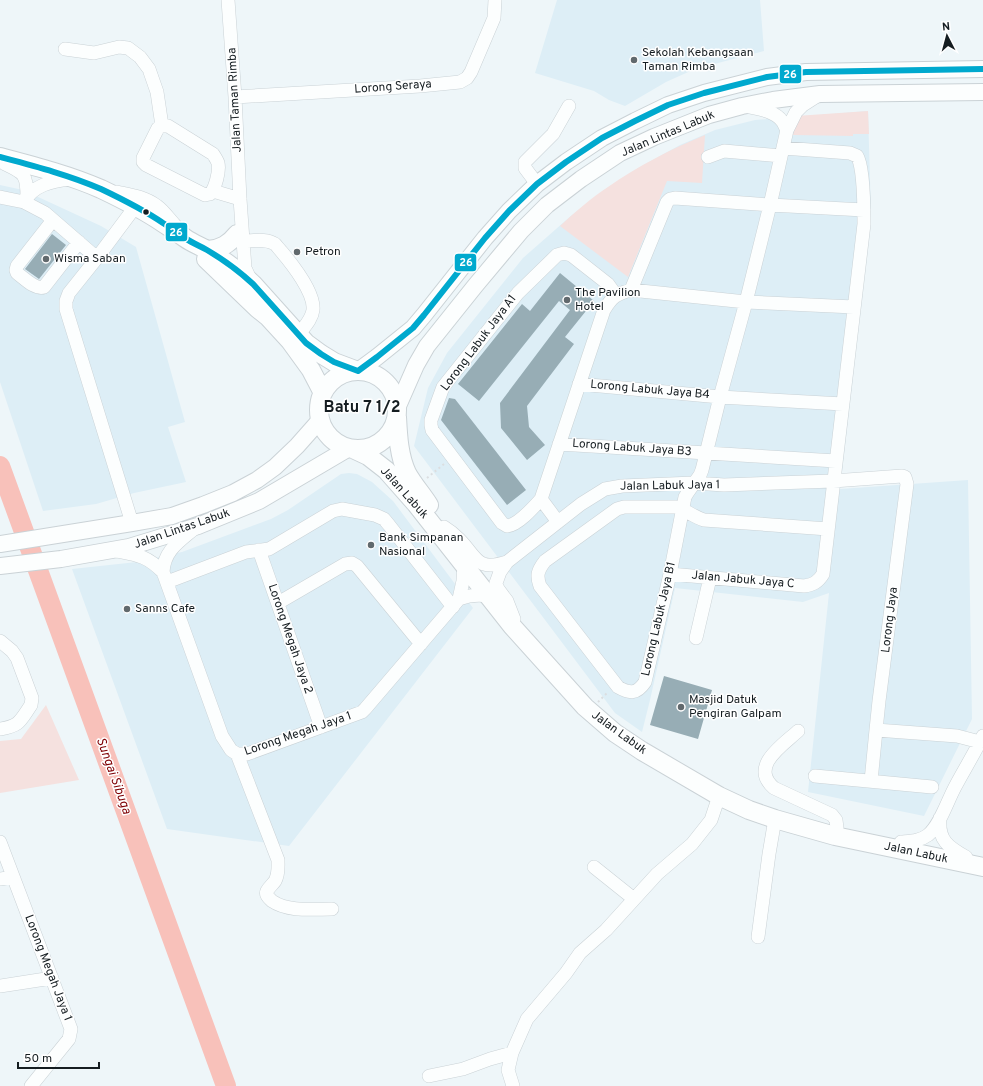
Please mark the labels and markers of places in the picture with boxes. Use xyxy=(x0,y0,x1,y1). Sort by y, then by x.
place label: Sekolah Kebangsaan Taman Rimba xyxy=(642,45,753,75)
marker: Sekolah Kebangsaan Taman Rimba xyxy=(629,55,639,65)
unlabelled marker xyxy=(141,207,151,217)
place label: Petron xyxy=(305,244,341,260)
marker: Petron xyxy=(292,247,302,257)
place label: Wisma Saban xyxy=(54,251,126,267)
marker: Wisma Saban xyxy=(41,254,51,264)
place label: The Pavilion Hotel xyxy=(575,285,641,315)
marker: The Pavilion Hotel xyxy=(562,295,572,305)
place label: Bank Simpanan Nasional xyxy=(379,530,463,560)
marker: Bank Simpanan Nasional xyxy=(366,540,376,550)
place label: Sanns Cafe xyxy=(135,601,195,617)
marker: Sanns Cafe xyxy=(122,604,132,614)
place label: Masjid Datuk Pengiran Galpam xyxy=(689,692,782,722)
marker: Masjid Datuk Pengiran Galpam xyxy=(676,702,686,712)

